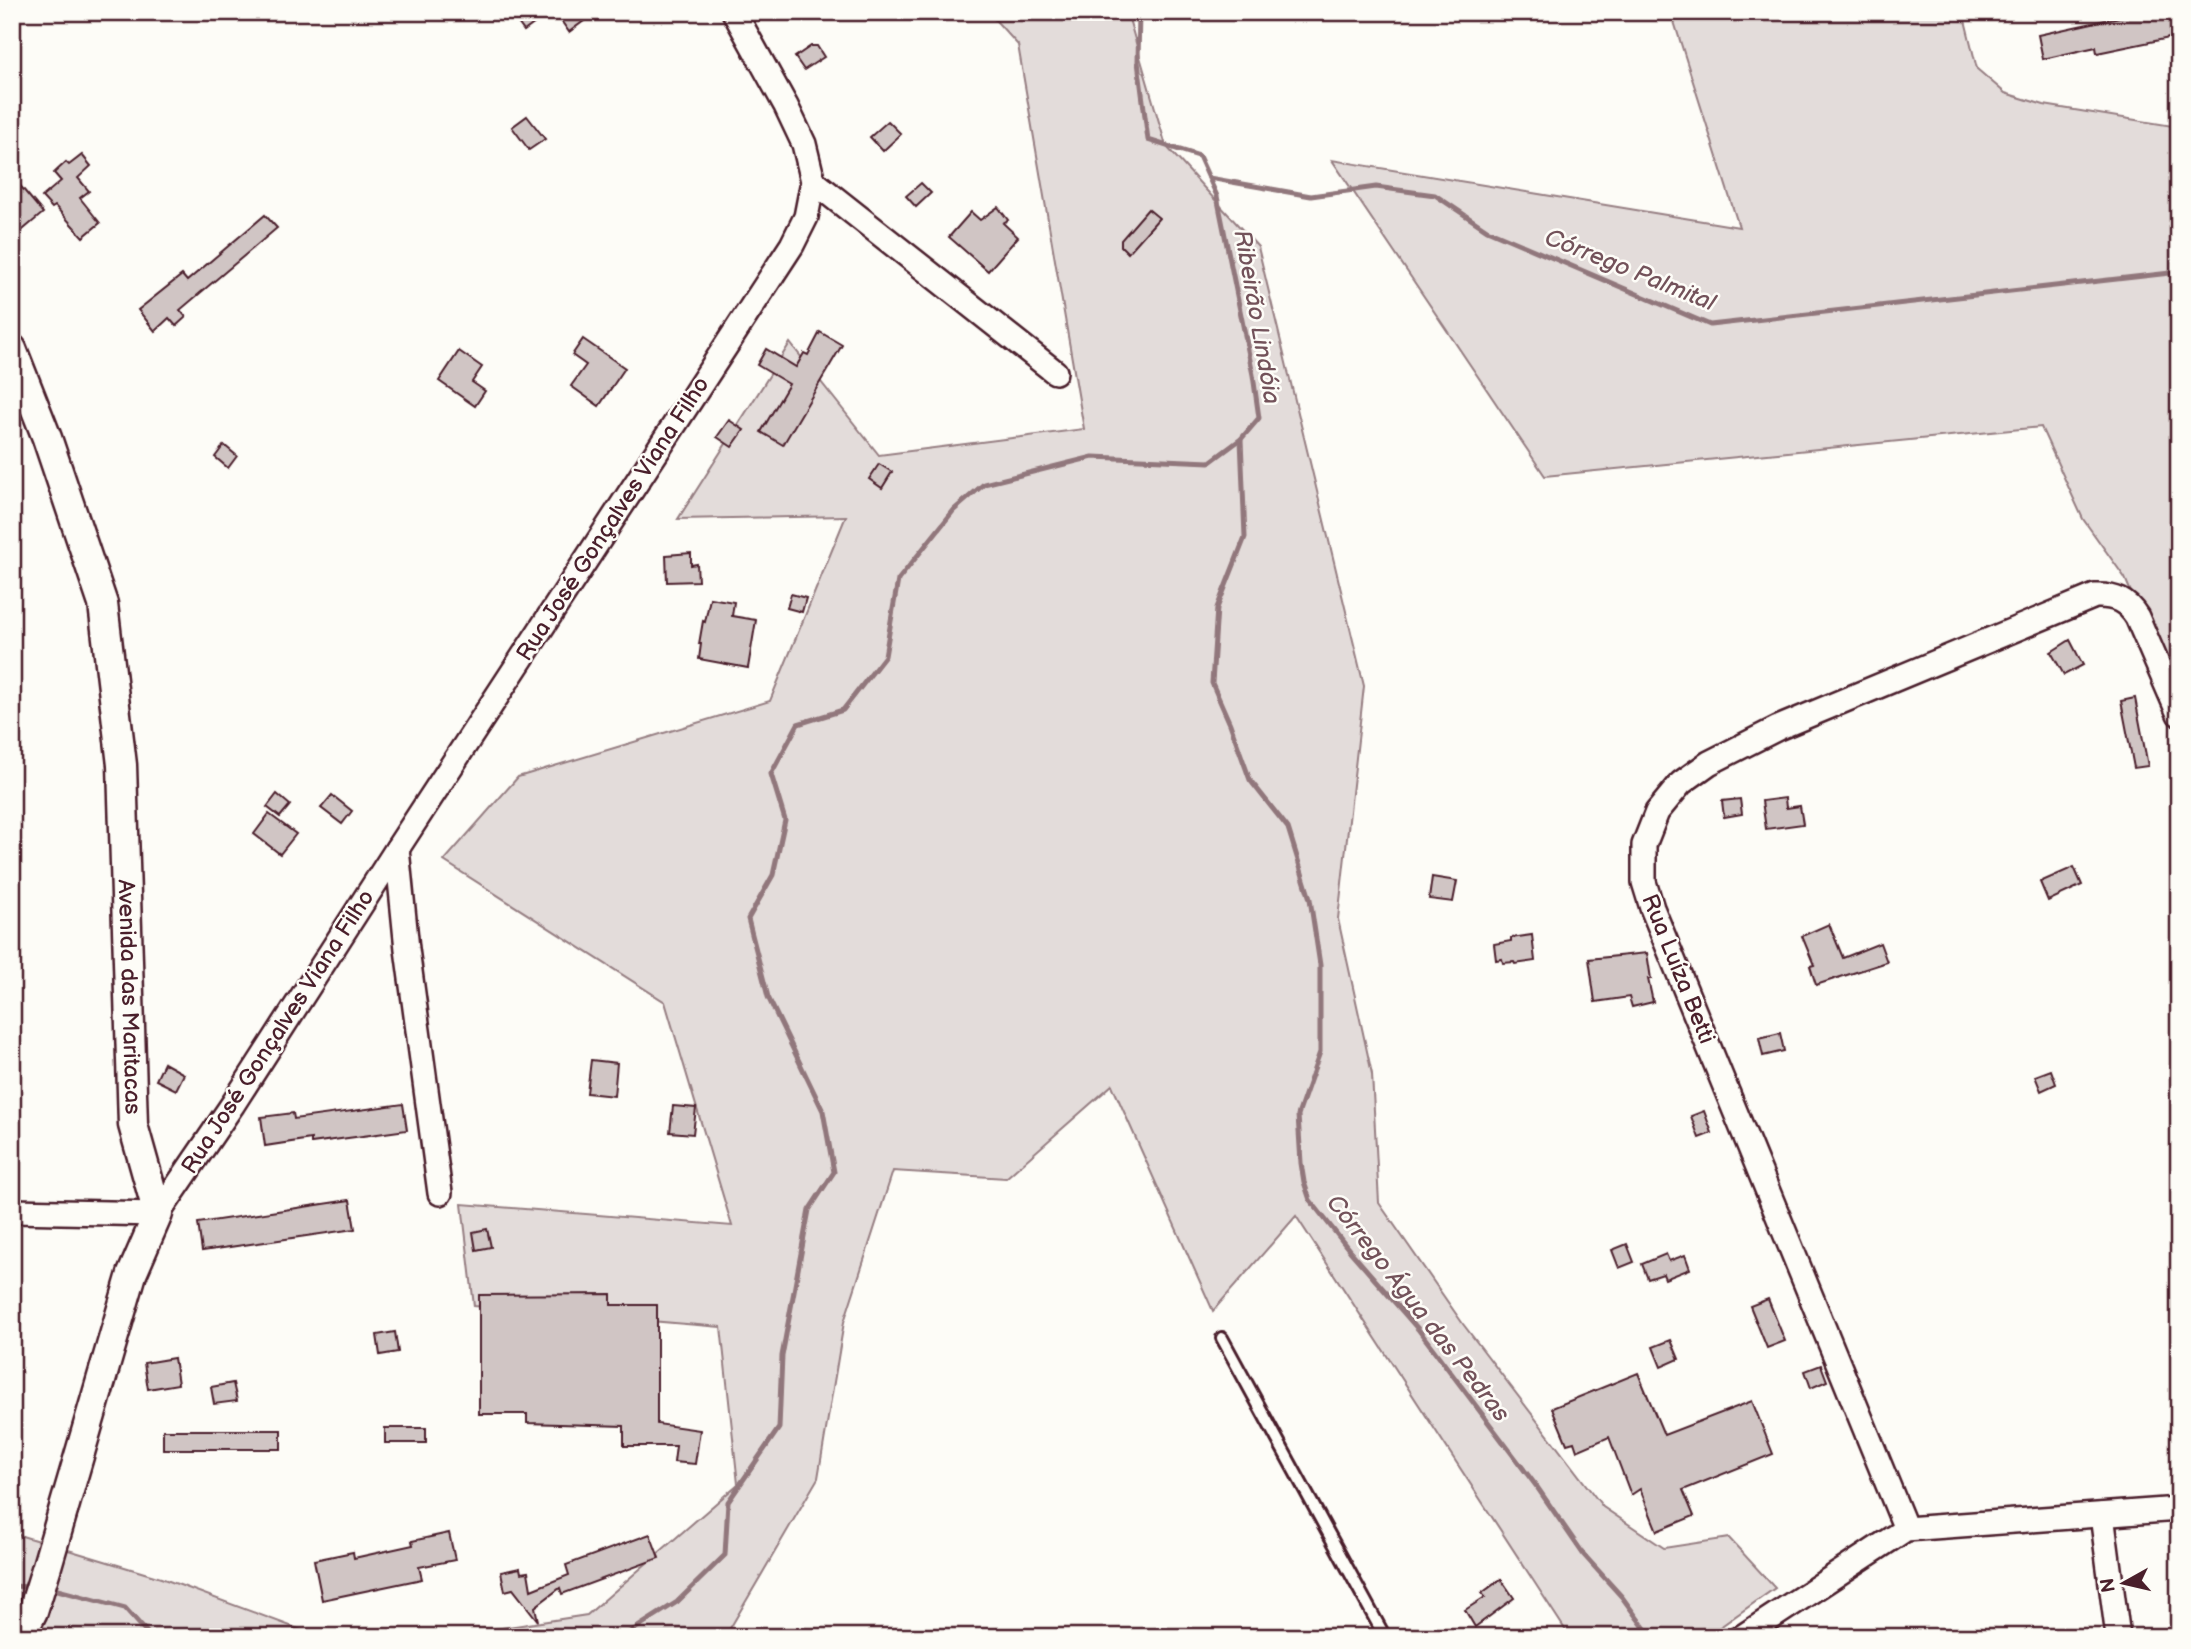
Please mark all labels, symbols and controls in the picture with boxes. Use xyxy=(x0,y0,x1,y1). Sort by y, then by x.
water label: Córrego Palmital xyxy=(1540,223,1721,318)
water label: Ribeirão Lindóia xyxy=(1227,228,1287,406)
street label: Rua José Gonçalves Viana Filho xyxy=(511,372,715,666)
street label: Avenida das Maritacas xyxy=(112,879,147,1115)
street label: Rua José Gonçalves Viana Filho xyxy=(176,885,380,1179)
street label: Rua Luíza Betti xyxy=(1635,890,1721,1048)
water label: Córrego Água das Pedras xyxy=(1320,1188,1517,1427)
north arrow xyxy=(2090,1548,2160,1618)
text: N xyxy=(2096,1576,2121,1594)

